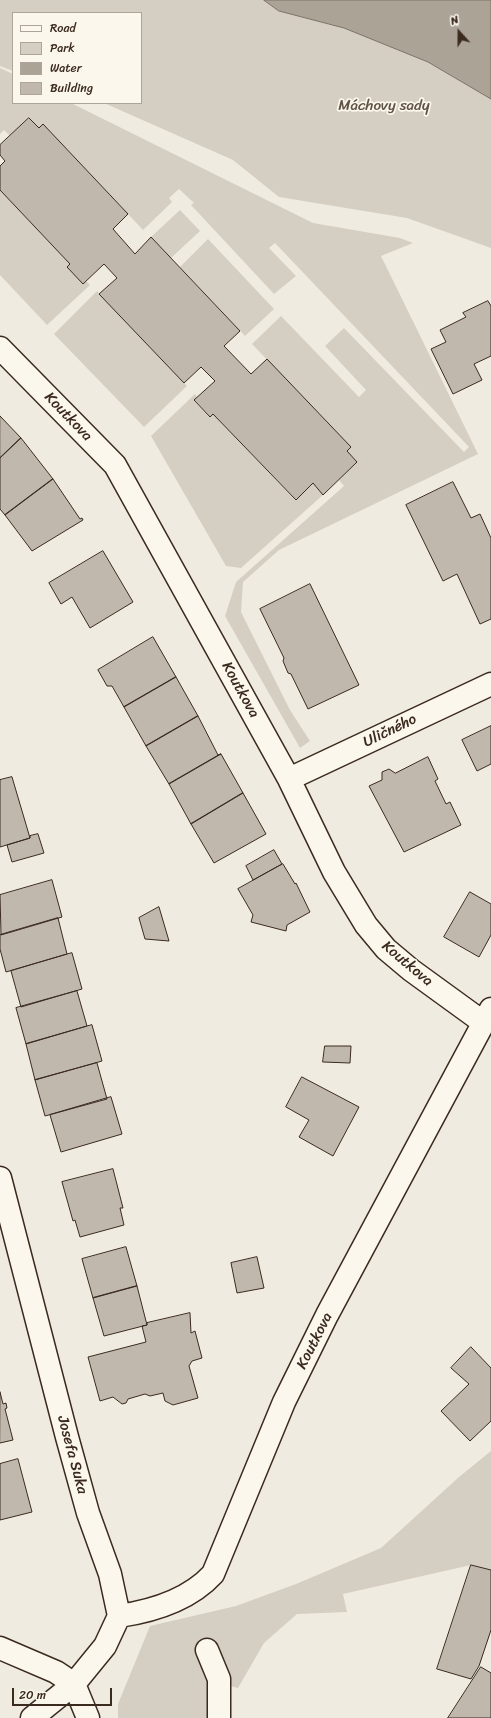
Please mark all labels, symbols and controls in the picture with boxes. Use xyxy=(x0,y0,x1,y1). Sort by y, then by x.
text: N xyxy=(448,10,461,31)
legend xyxy=(12,12,142,104)
north arrow xyxy=(439,12,479,52)
text: Road xyxy=(50,17,76,39)
text: Park xyxy=(50,37,75,59)
text: Water xyxy=(50,57,82,79)
text: Building xyxy=(50,77,93,99)
park label: Máchovy sady xyxy=(338,97,430,115)
street label: Koutkova xyxy=(40,389,96,445)
street label: Koutkova xyxy=(217,659,263,721)
street label: Uličného xyxy=(360,710,420,752)
street label: Koutkova xyxy=(378,937,436,991)
street label: Koutkova xyxy=(293,1310,337,1372)
street label: Josefa Suka xyxy=(53,1414,91,1496)
scale bar xyxy=(14,1680,114,1706)
text: 20 m xyxy=(19,1684,46,1706)

